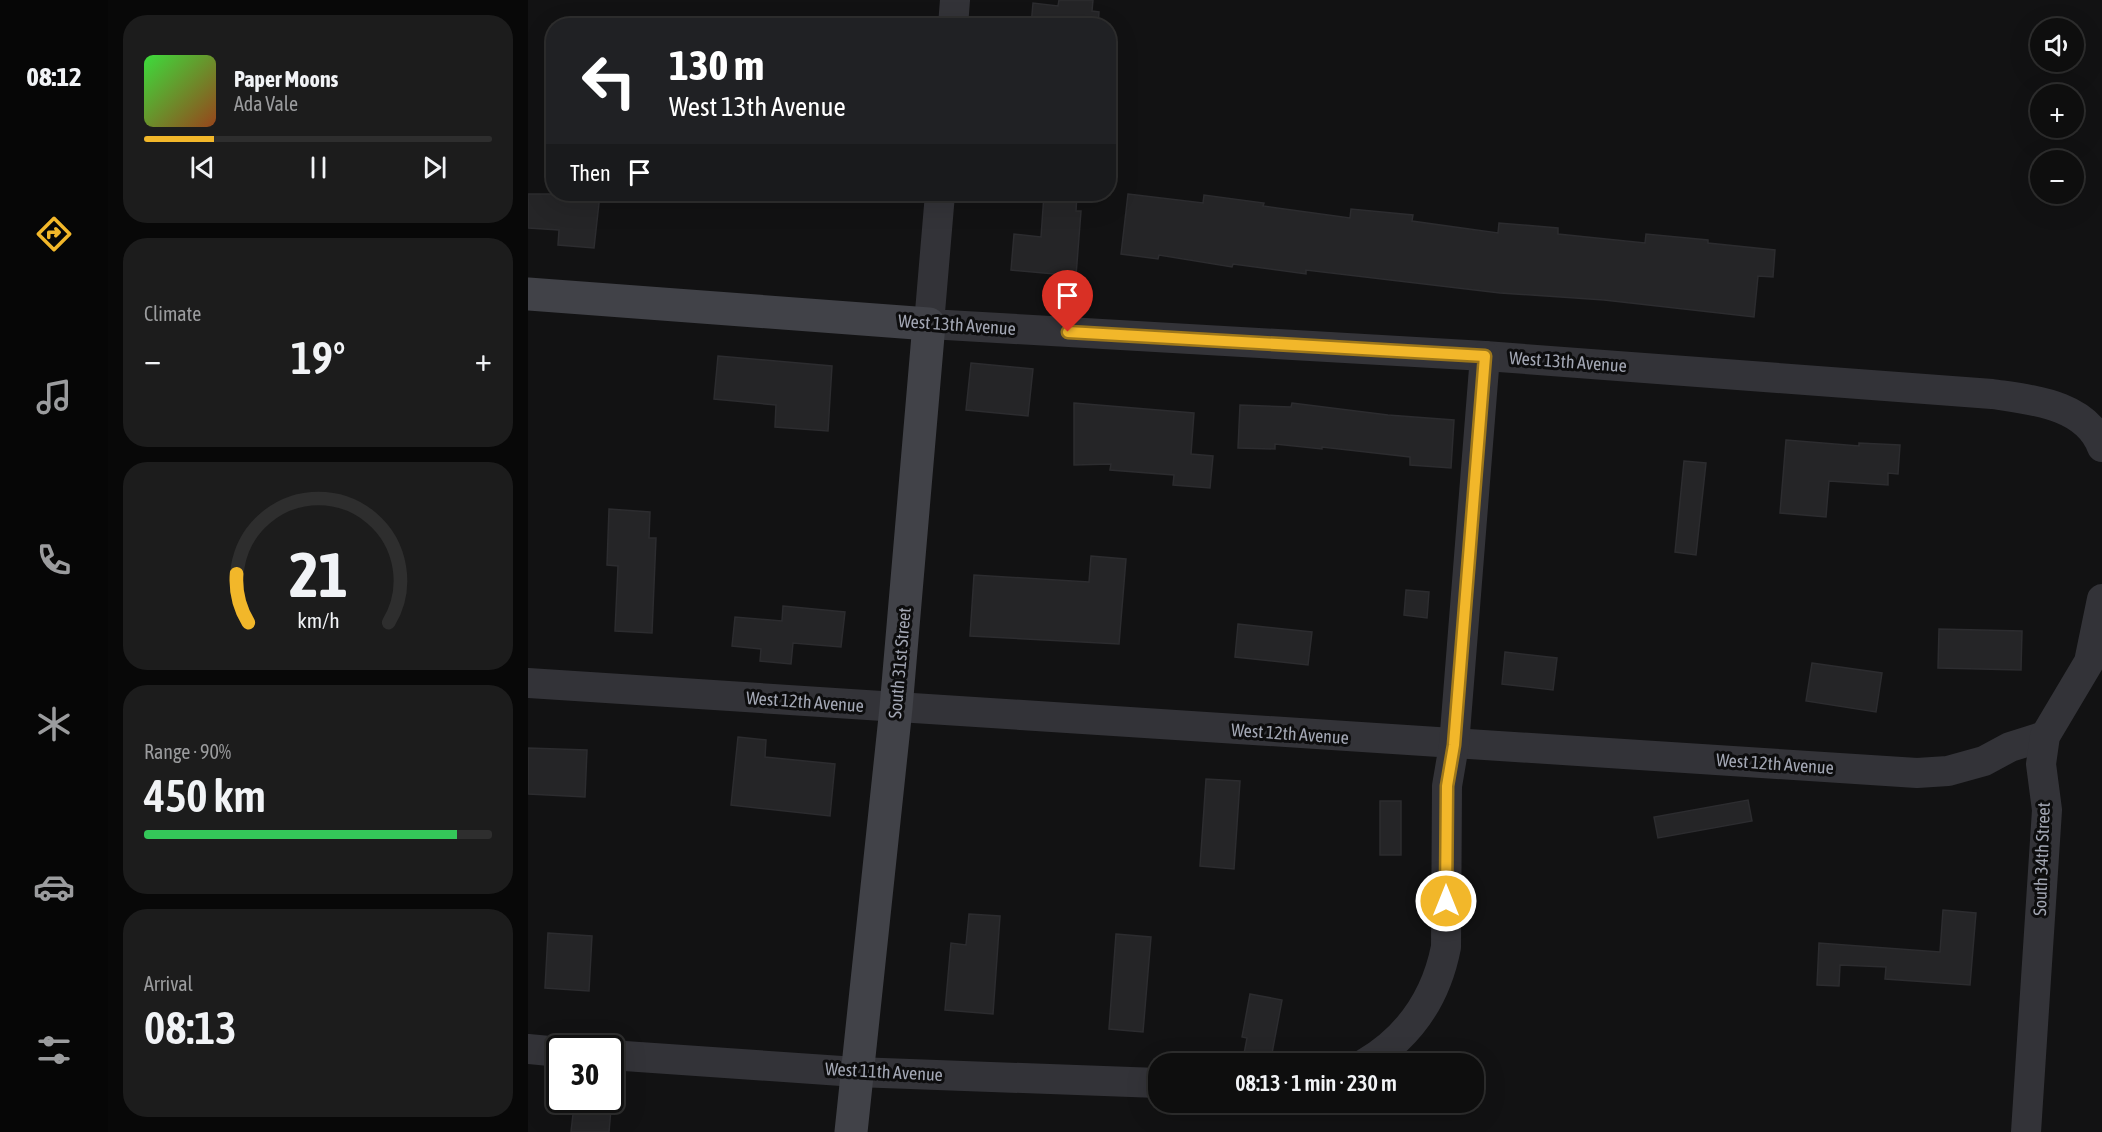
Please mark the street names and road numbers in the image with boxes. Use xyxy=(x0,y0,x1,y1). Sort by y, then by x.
street label: West 13th Avenue xyxy=(898,310,1017,339)
street label: West 13th Avenue xyxy=(1509,347,1628,376)
street label: South 31st Street xyxy=(884,606,915,719)
street label: West 12th Avenue xyxy=(746,687,865,716)
street label: West 12th Avenue xyxy=(1231,719,1350,748)
street label: West 12th Avenue xyxy=(1716,749,1835,778)
street label: South 34th Street xyxy=(2029,802,2054,916)
street label: West 11th Avenue xyxy=(825,1058,943,1085)

